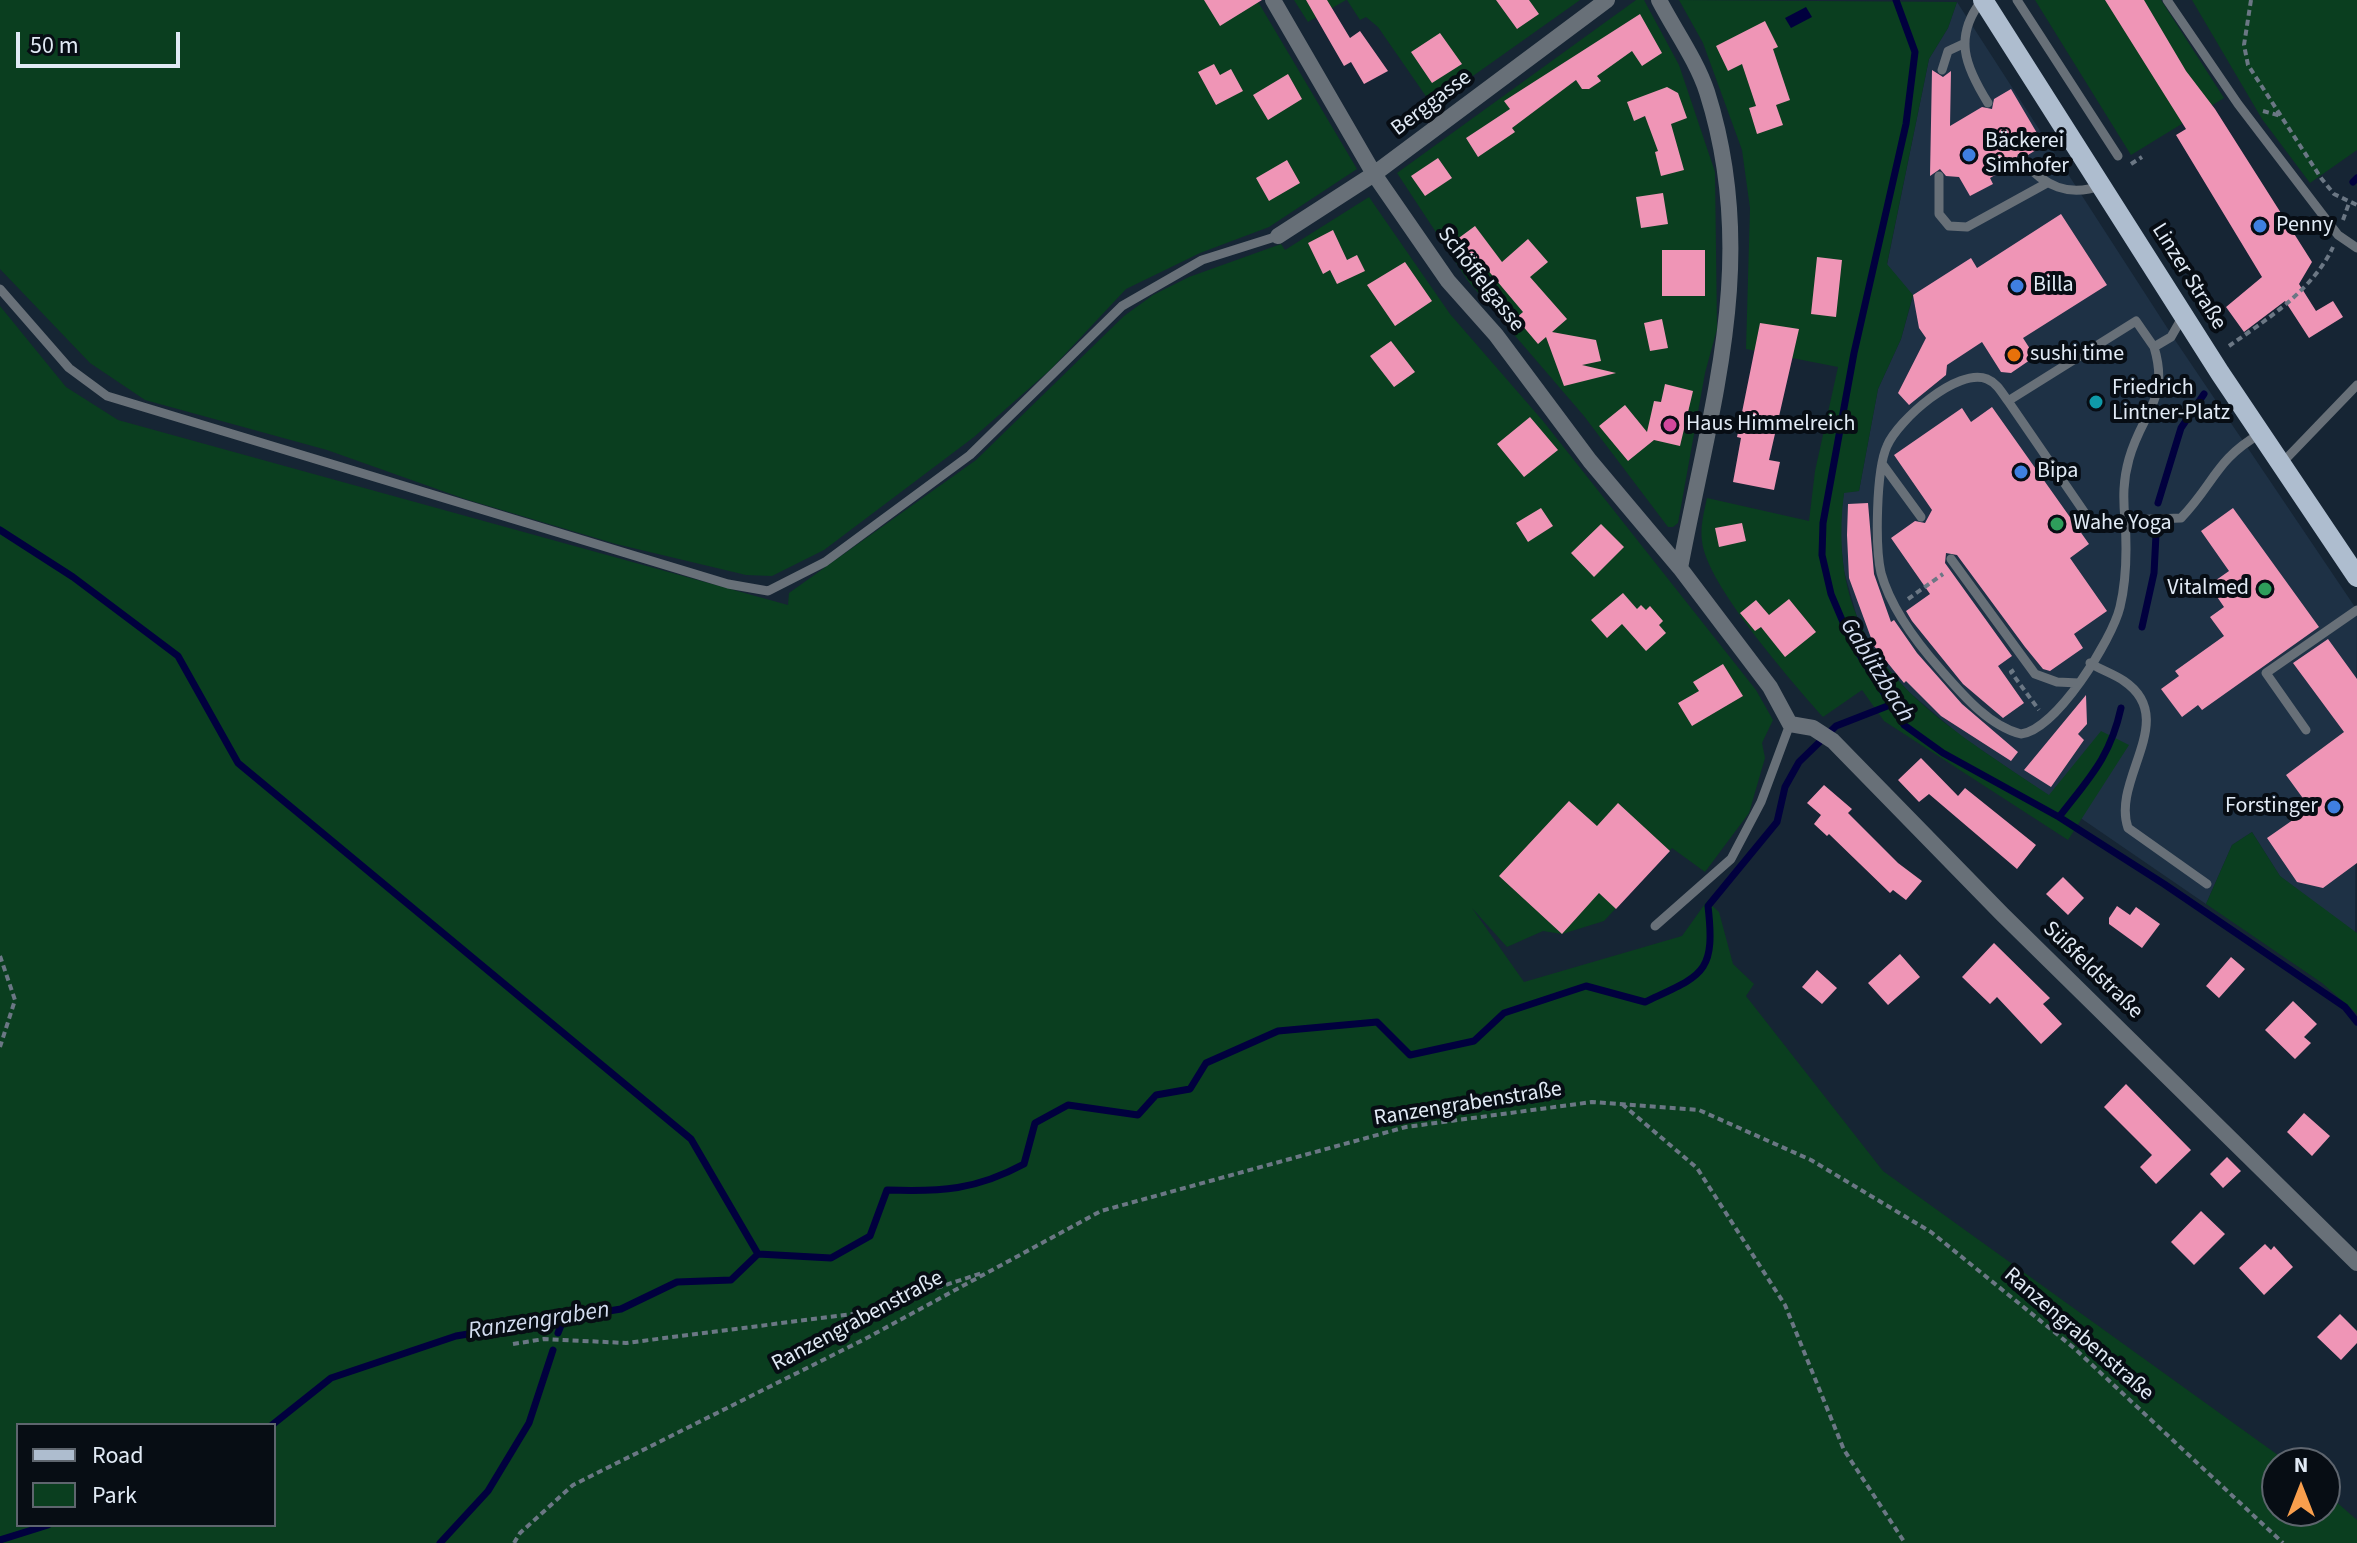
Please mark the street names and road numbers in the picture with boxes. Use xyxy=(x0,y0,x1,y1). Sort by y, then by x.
street label: Berggasse xyxy=(1387,65,1477,143)
street label: Linzer Straße xyxy=(2145,219,2231,335)
street label: Schöffelgasse xyxy=(1431,222,1529,338)
street label: Süßfeldstraße xyxy=(2036,917,2148,1025)
street label: Ranzengrabenstraße xyxy=(1372,1077,1564,1133)
street label: Ranzengrabenstraße xyxy=(1998,1263,2158,1407)
street label: Ranzengrabenstraße xyxy=(768,1266,948,1378)

